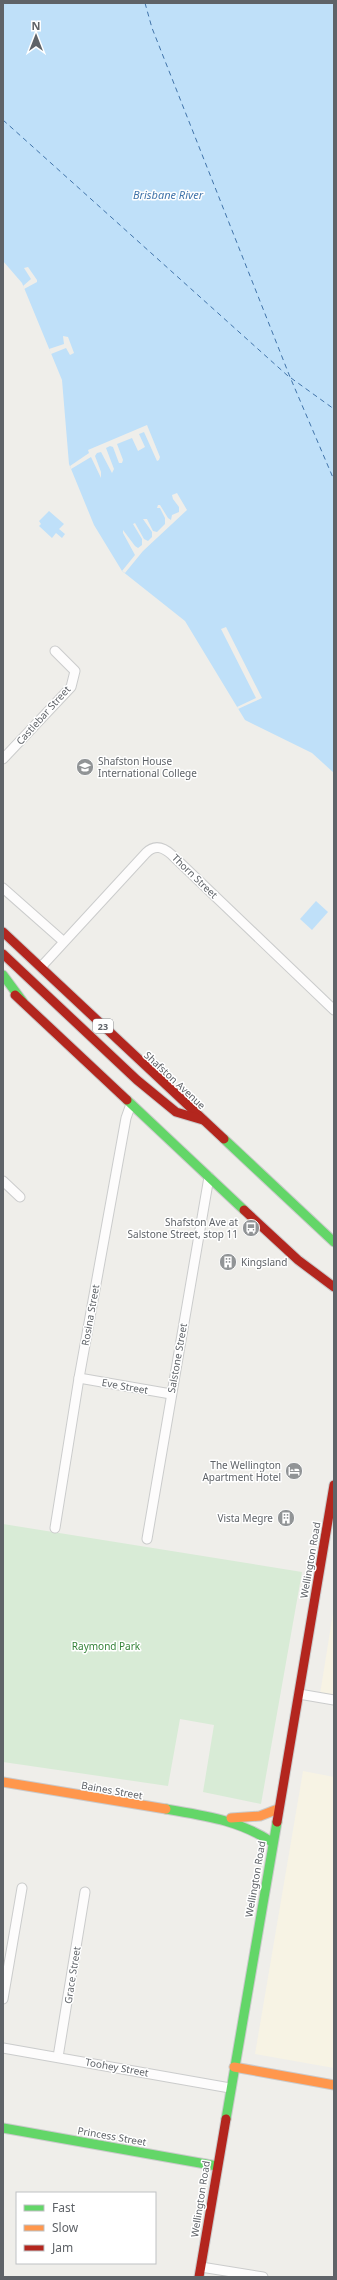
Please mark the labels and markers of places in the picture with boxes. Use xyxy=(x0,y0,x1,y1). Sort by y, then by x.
place label: Shafston House International College xyxy=(98,754,197,780)
school or university icon: Shafston House International College xyxy=(75,757,95,777)
place label: Shafston Ave at Salstone Street, stop 11 xyxy=(128,1215,238,1241)
bus stop icon: Shafston Ave at Salstone Street, stop 11 xyxy=(241,1218,261,1238)
building icon: Kingsland xyxy=(218,1252,238,1272)
place label: Kingsland xyxy=(241,1255,287,1269)
place label: The Wellington Apartment Hotel xyxy=(202,1458,281,1484)
hotel icon: The Wellington Apartment Hotel xyxy=(284,1461,304,1481)
building icon: Vista Megre xyxy=(276,1508,296,1528)
place label: Vista Megre xyxy=(217,1511,273,1525)

